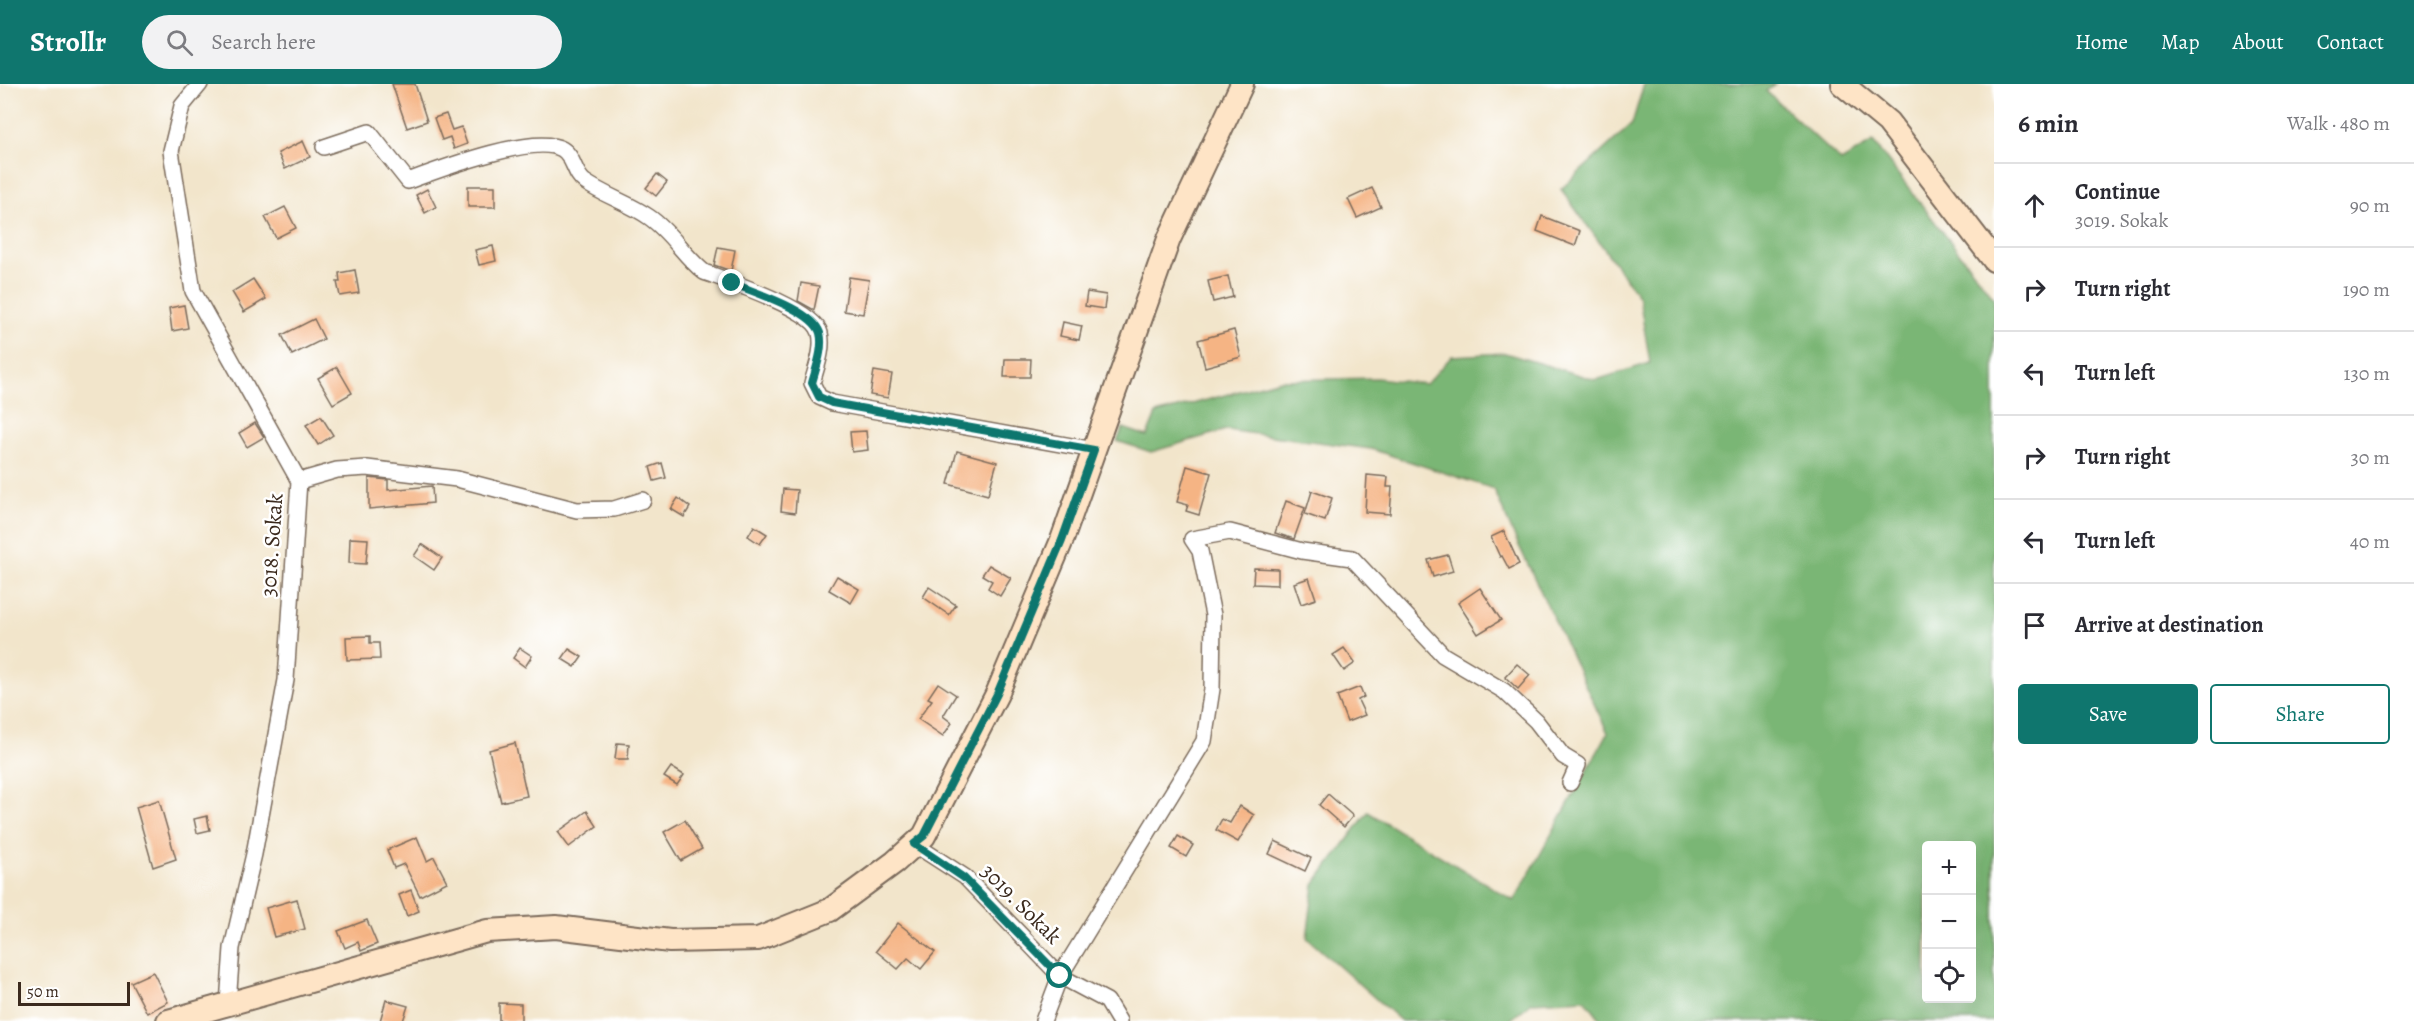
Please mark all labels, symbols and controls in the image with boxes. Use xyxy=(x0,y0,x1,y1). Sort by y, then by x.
search box xyxy=(142,15,562,69)
text: Strollr xyxy=(30,23,106,61)
icon: search xyxy=(163,26,196,59)
text: Search here xyxy=(211,27,316,57)
text: Home xyxy=(2075,28,2128,56)
text: Map xyxy=(2161,28,2199,56)
text: About xyxy=(2232,28,2284,56)
text: Contact xyxy=(2317,28,2384,56)
text: 6 min xyxy=(2018,106,2079,141)
text: Walk · 480 m xyxy=(2287,110,2390,137)
text: Continue xyxy=(2075,177,2160,207)
icon: ahead xyxy=(2018,189,2051,222)
text: 90 m xyxy=(2350,192,2390,219)
text: 3019. Sokak xyxy=(2075,207,2169,234)
route end xyxy=(718,269,744,295)
icon: right xyxy=(2018,273,2051,306)
text: Turn right xyxy=(2075,274,2171,304)
text: 190 m xyxy=(2343,276,2390,303)
icon: left xyxy=(2018,357,2051,390)
text: Turn left xyxy=(2075,358,2155,388)
text: 130 m xyxy=(2344,360,2390,387)
icon: right xyxy=(2018,441,2051,474)
text: Turn right xyxy=(2075,442,2171,472)
text: 30 m xyxy=(2350,444,2390,471)
street label: 3018. Sokak xyxy=(253,492,291,598)
icon: left xyxy=(2018,525,2051,558)
text: Turn left xyxy=(2075,526,2155,556)
text: 40 m xyxy=(2350,528,2390,555)
icon: arrive xyxy=(2018,609,2051,642)
text: Arrive at destination xyxy=(2075,610,2264,640)
button: Save xyxy=(2018,684,2198,744)
button: Share xyxy=(2210,684,2390,744)
map controls xyxy=(1922,841,1976,1003)
button: + xyxy=(1922,841,1976,895)
street label: 3019. Sokak xyxy=(974,857,1068,951)
button: − xyxy=(1922,895,1976,949)
button: locate xyxy=(1922,949,1976,1003)
route start xyxy=(1046,962,1072,988)
scale bar xyxy=(18,979,130,1006)
text: 50 m xyxy=(27,981,59,1003)

